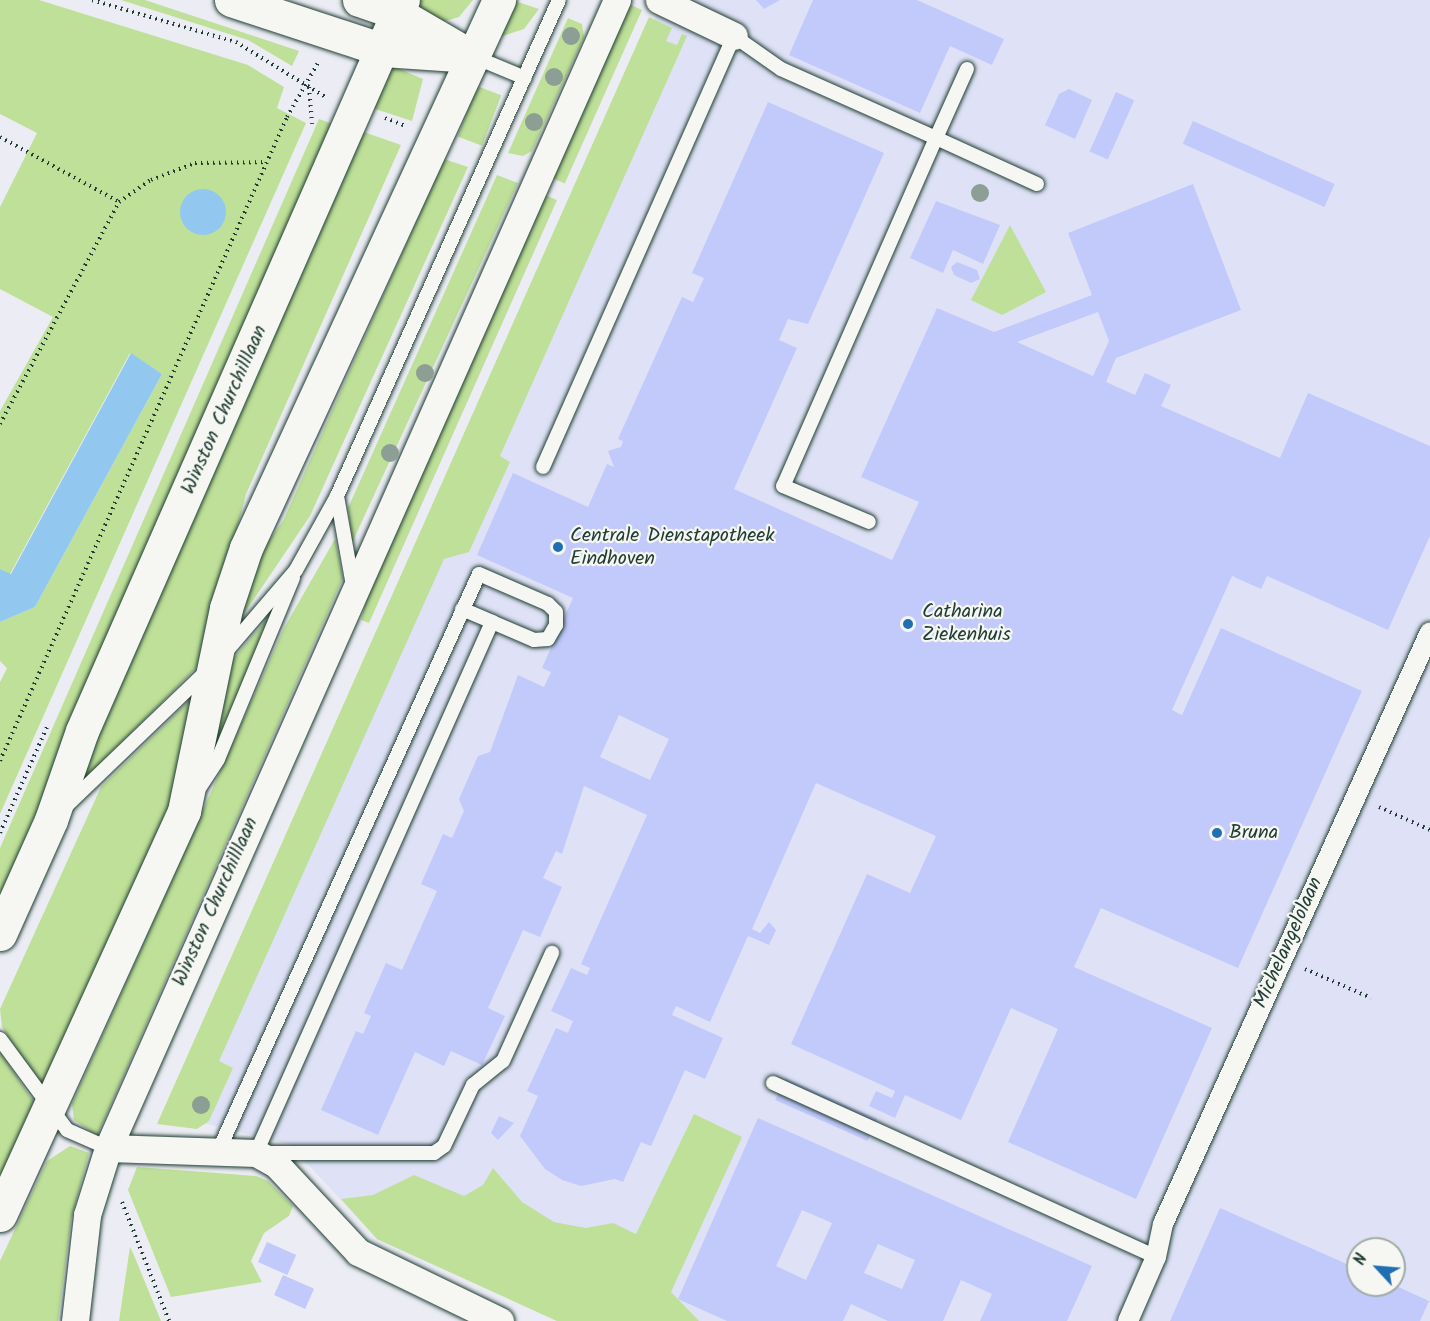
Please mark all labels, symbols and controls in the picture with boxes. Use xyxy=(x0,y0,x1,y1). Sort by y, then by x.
street label: Winston Churchilllaan xyxy=(177,322,273,498)
place label: Centrale Dienstapotheek Eindhoven xyxy=(570,524,775,571)
marker: Centrale Dienstapotheek Eindhoven xyxy=(551,540,565,554)
place label: Catharina Ziekenhuis xyxy=(922,600,1011,647)
marker: Catharina Ziekenhuis xyxy=(899,615,917,633)
street label: Winston Churchilllaan xyxy=(168,814,264,990)
place label: Bruna xyxy=(1229,821,1278,845)
marker: Bruna xyxy=(1210,826,1224,840)
street label: Michelangelolaan xyxy=(1249,874,1329,1012)
north arrow xyxy=(1346,1237,1406,1297)
text: N xyxy=(1348,1250,1375,1270)

